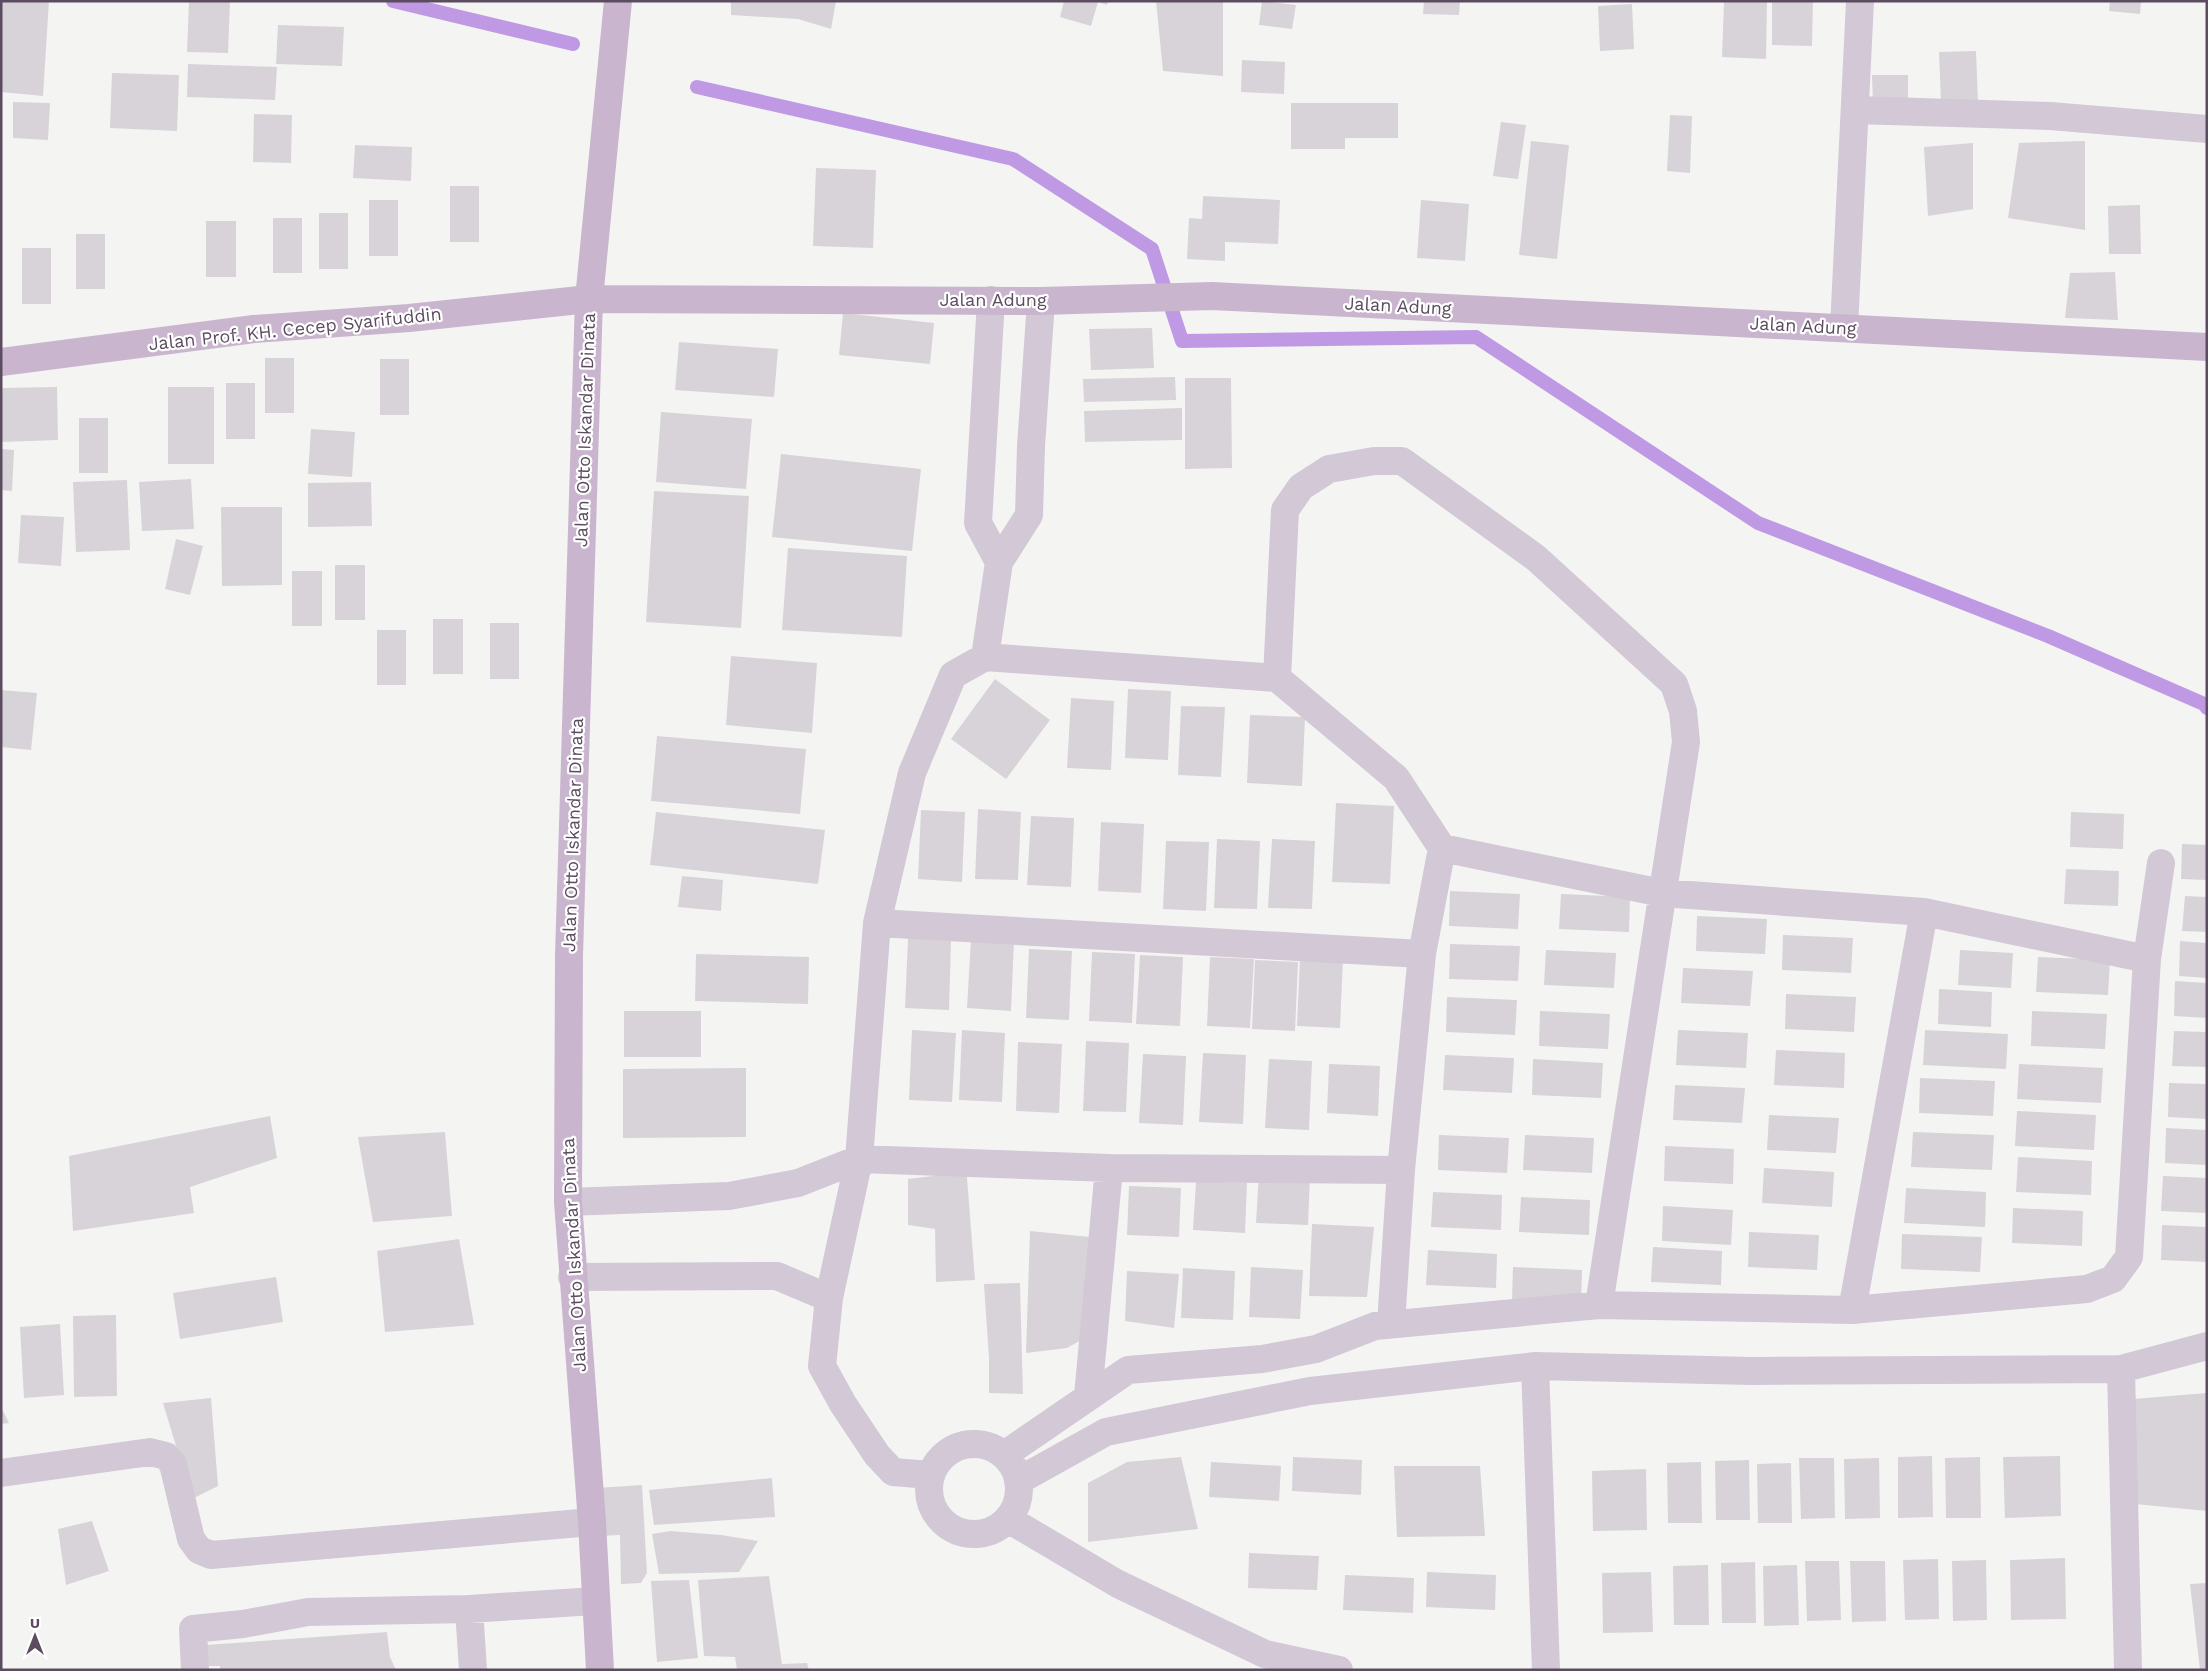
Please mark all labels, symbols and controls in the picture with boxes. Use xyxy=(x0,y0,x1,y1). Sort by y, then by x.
street label: Jalan Adung xyxy=(939,289,1047,310)
street label: Jalan Adung xyxy=(1344,292,1452,319)
street label: Jalan Prof. KH. Cecep Syarifuddin xyxy=(148,303,442,354)
street label: Jalan Adung xyxy=(1749,312,1857,339)
street label: Jalan Otto Iskandar Dinata xyxy=(570,313,599,547)
street label: Jalan Otto Iskandar Dinata xyxy=(558,718,587,952)
street label: Jalan Otto Iskandar Dinata xyxy=(557,1137,590,1373)
north arrow xyxy=(10,1611,60,1661)
text: U xyxy=(30,1615,40,1631)

